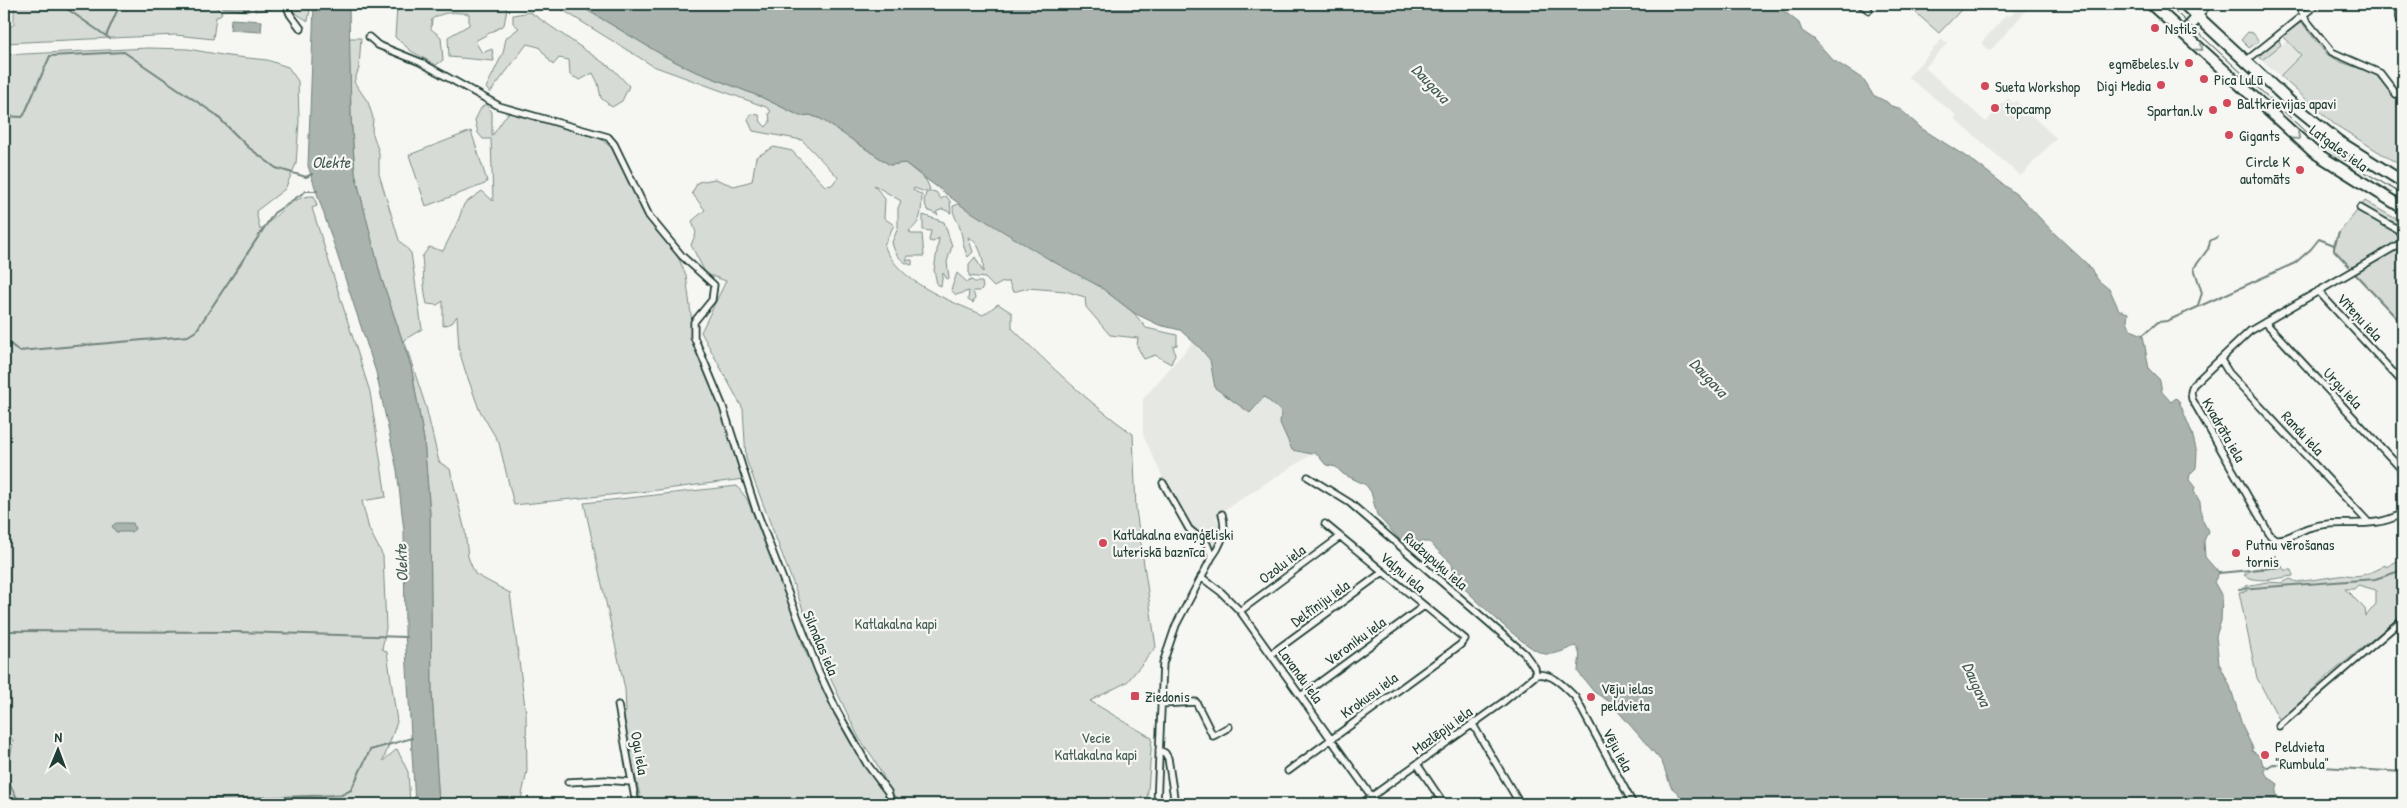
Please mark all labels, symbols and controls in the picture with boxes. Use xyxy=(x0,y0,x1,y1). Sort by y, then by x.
place label: Nstils xyxy=(2165,18,2197,39)
marker: Nstils xyxy=(2149,22,2161,34)
one-way arrow xyxy=(2195,42,2204,51)
place label: egmēbeles.lv xyxy=(2109,53,2179,74)
marker: egmēbeles.lv xyxy=(2183,57,2195,69)
water label: Daugava xyxy=(1407,59,1456,109)
place label: Pica LuLū xyxy=(2214,69,2263,90)
marker: Pica LuLū xyxy=(2198,73,2210,85)
place label: Digi Media xyxy=(2097,75,2151,96)
place label: Sueta Workshop xyxy=(1995,76,2081,97)
marker: Digi Media xyxy=(2155,79,2167,91)
marker: Sueta Workshop xyxy=(1979,80,1991,92)
place label: Baltkrievijas apavi xyxy=(2237,93,2337,114)
marker: Baltkrievijas apavi xyxy=(2221,97,2233,109)
place label: topcamp xyxy=(2005,98,2052,119)
place label: Spartan.lv xyxy=(2147,100,2203,121)
marker: topcamp xyxy=(1989,102,2001,114)
marker: Spartan.lv xyxy=(2207,104,2219,116)
street label: Latgales iela xyxy=(2305,120,2373,176)
place label: Gigants xyxy=(2239,125,2280,146)
marker: Gigants xyxy=(2223,129,2235,141)
one-way arrow xyxy=(2291,131,2300,140)
water label: Olekte xyxy=(312,151,351,173)
place label: Circle K automāts xyxy=(2240,151,2290,189)
marker: Circle K automāts xyxy=(2294,164,2306,176)
street label: Vīteņu iela xyxy=(2332,288,2388,346)
water label: Daugava xyxy=(1685,353,1734,403)
street label: Urgu iela xyxy=(2318,363,2368,413)
street label: Kvadrāta iela xyxy=(2197,394,2251,466)
street label: Randu iela xyxy=(2277,406,2329,460)
place label: Katlakalna evaņģēliski luteriskā baznīca xyxy=(1113,524,1234,562)
street label: Rudzupuķu iela xyxy=(1400,527,1473,595)
place label: Putnu vērošanas tornis xyxy=(2246,534,2335,572)
marker: Katlakalna evaņģēliski luteriskā baznīca xyxy=(1097,537,1109,549)
street label: Ozolu iela xyxy=(1254,539,1310,588)
water label: Olekte xyxy=(389,543,413,582)
street label: Vaļņu iela xyxy=(1376,547,1430,597)
marker: Putnu vērošanas tornis xyxy=(2230,547,2242,559)
street label: Delfīniju iela xyxy=(1286,574,1354,632)
street label: Silmalas iela xyxy=(798,607,844,679)
street label: Veroniku iela xyxy=(1320,612,1390,670)
park label: Katlakalna kapi xyxy=(855,613,937,634)
street label: Lavandu iela xyxy=(1274,643,1329,707)
water label: Daugava xyxy=(1958,658,1997,711)
street label: Krokusu iela xyxy=(1336,667,1402,723)
place label: Vēju ielas peldvieta xyxy=(1601,678,1654,716)
place label: Ziedonis xyxy=(1145,686,1190,707)
marker: Ziedonis xyxy=(1129,690,1141,702)
marker: Vēju ielas peldvieta xyxy=(1585,691,1597,703)
street label: Mazlēpju iela xyxy=(1408,701,1476,759)
street label: Vēju iela xyxy=(1598,725,1638,776)
north arrow xyxy=(32,726,82,776)
text: N xyxy=(54,727,63,746)
park label: Vecie Katlakalna kapi xyxy=(1055,727,1137,765)
street label: Ogu iela xyxy=(626,730,654,776)
place label: Peldvieta "Rumbula" xyxy=(2275,736,2329,774)
marker: Peldvieta "Rumbula" xyxy=(2259,749,2271,761)

